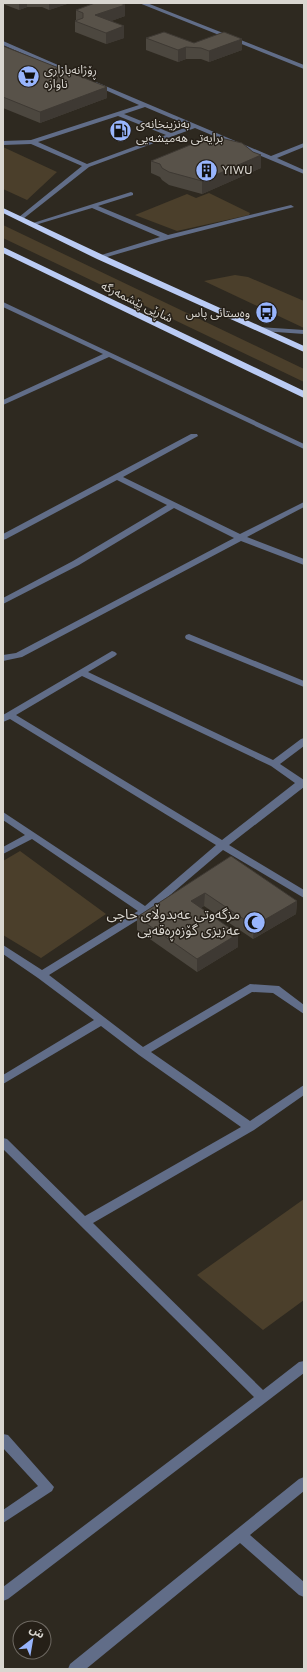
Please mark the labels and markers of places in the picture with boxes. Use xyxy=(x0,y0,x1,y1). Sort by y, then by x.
place label: ڕۆژانەبازاڕی ناوازە xyxy=(44,63,97,91)
supermarket icon: ڕۆژانەبازاڕی ناوازە xyxy=(16,64,42,90)
place label: بەنزینخانەی برایەتی هەمیشەیی xyxy=(136,117,223,145)
fuel station icon: بەنزینخانەی برایەتی هەمیشەیی xyxy=(108,118,134,144)
building icon: YIWU xyxy=(193,157,219,183)
place label: YIWU xyxy=(222,163,253,177)
bus stop icon: وەستانی پاس xyxy=(253,300,279,326)
place label: وەستانی پاس xyxy=(186,306,250,321)
place label: مزگەوتی عەبدوڵای حاجی عەزیزی گۆزەڕەقەیی xyxy=(107,904,240,942)
mosque icon: مزگەوتی عەبدوڵای حاجی عەزیزی گۆزەڕەقەیی xyxy=(242,909,268,935)

